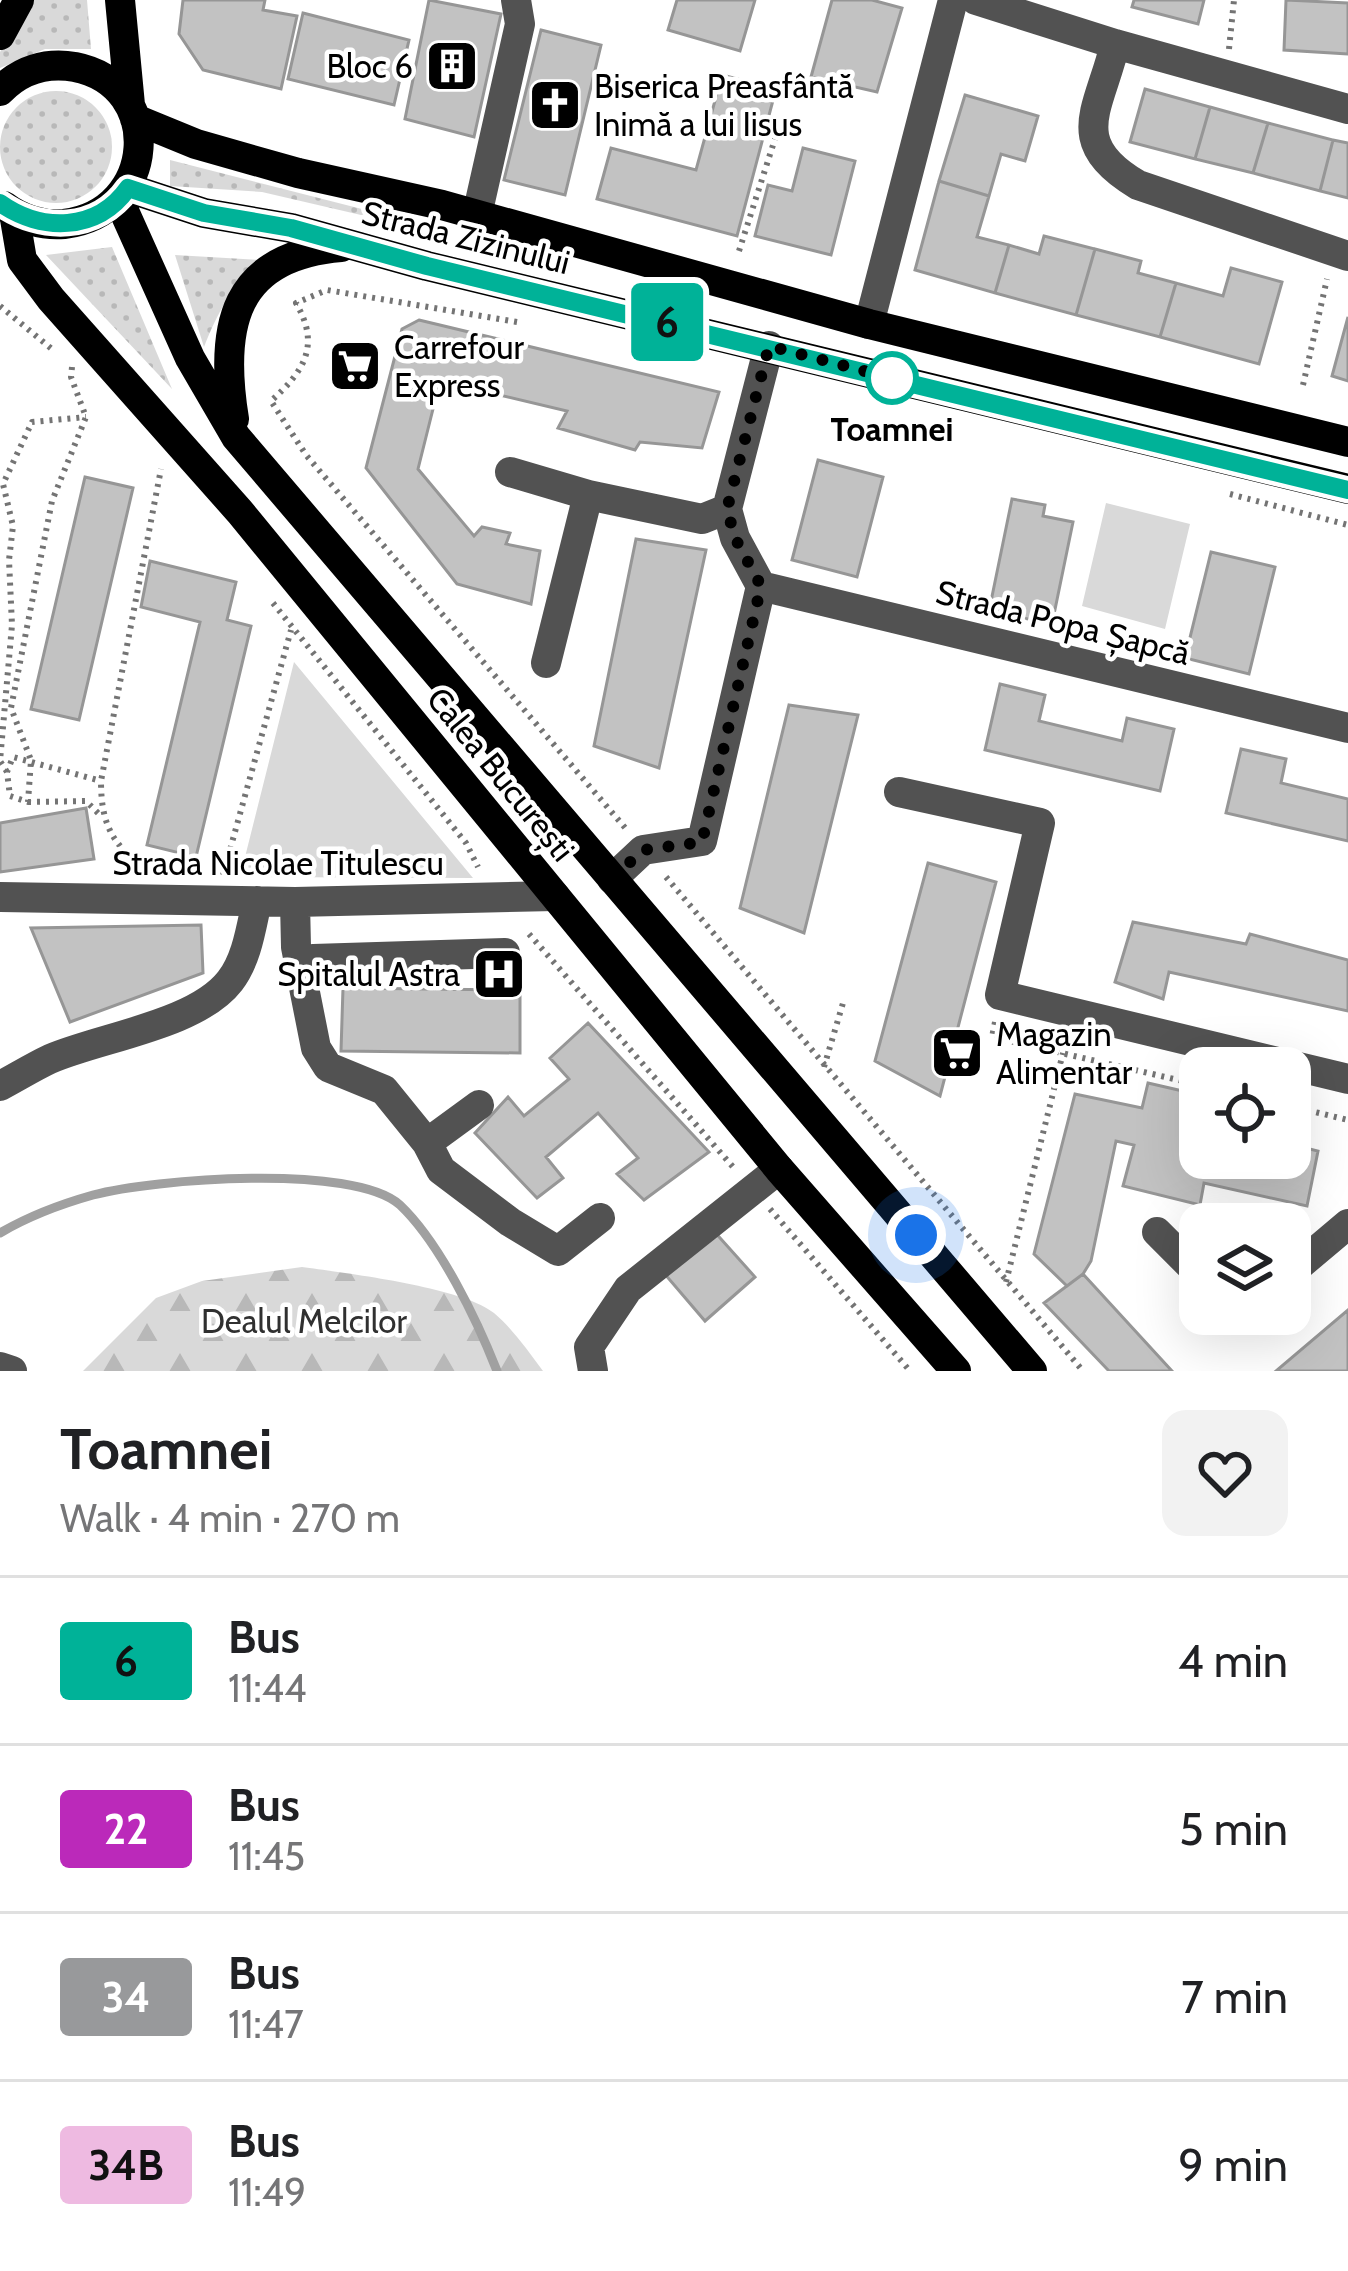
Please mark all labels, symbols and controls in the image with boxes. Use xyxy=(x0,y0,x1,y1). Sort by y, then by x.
building icon: Bloc 6 xyxy=(424,38,480,94)
place label: Bloc 6 xyxy=(327,46,413,86)
place label: Biserica Preasfântă Inimă a lui Iisus xyxy=(594,66,854,144)
church icon: Biserica Preasfântă Inimă a lui Iisus xyxy=(527,77,583,133)
street label: Strada Zizinului xyxy=(358,192,574,282)
line badge: 6 xyxy=(628,283,706,361)
text: 6 xyxy=(655,296,679,348)
place label: Carrefour Express xyxy=(394,327,525,405)
supermarket icon: Carrefour Express xyxy=(327,338,383,394)
marker: Toamnei xyxy=(867,353,917,403)
place label: Toamnei xyxy=(831,409,953,449)
street label: Strada Popa Șapcă xyxy=(932,571,1194,675)
street label: Calea București xyxy=(417,679,583,870)
street label: Strada Nicolae Titulescu xyxy=(112,843,444,883)
hospital icon: Spitalul Astra xyxy=(471,946,527,1002)
place label: Spitalul Astra xyxy=(277,954,460,994)
place label: Magazin Alimentar xyxy=(996,1014,1133,1092)
supermarket icon: Magazin Alimentar xyxy=(929,1025,985,1081)
map controls xyxy=(1179,1047,1311,1335)
button: locate xyxy=(1179,1047,1311,1179)
button: layers xyxy=(1179,1203,1311,1335)
your location xyxy=(886,1205,946,1265)
park label: Dealul Melcilor xyxy=(201,1301,408,1341)
button: heart xyxy=(1162,1410,1288,1536)
text: Toamnei xyxy=(60,1414,272,1483)
text: Walk · 4 min · 270 m xyxy=(60,1494,400,1542)
text: Bus xyxy=(228,1610,300,1664)
text: 4 min xyxy=(1178,1634,1288,1688)
text: 6 xyxy=(114,1635,138,1687)
text: 11:44 xyxy=(228,1664,307,1712)
text: Bus xyxy=(228,1778,300,1832)
text: 5 min xyxy=(1179,1802,1288,1856)
text: 22 xyxy=(104,1803,148,1855)
text: 11:45 xyxy=(228,1832,305,1880)
text: Bus xyxy=(228,1946,300,2000)
text: 7 min xyxy=(1181,1970,1288,2024)
text: 34 xyxy=(102,1971,150,2023)
text: 11:47 xyxy=(228,2000,304,2048)
text: Bus xyxy=(228,2114,300,2168)
text: 9 min xyxy=(1178,2138,1288,2192)
text: 34B xyxy=(88,2139,164,2191)
text: 11:49 xyxy=(228,2168,306,2216)

